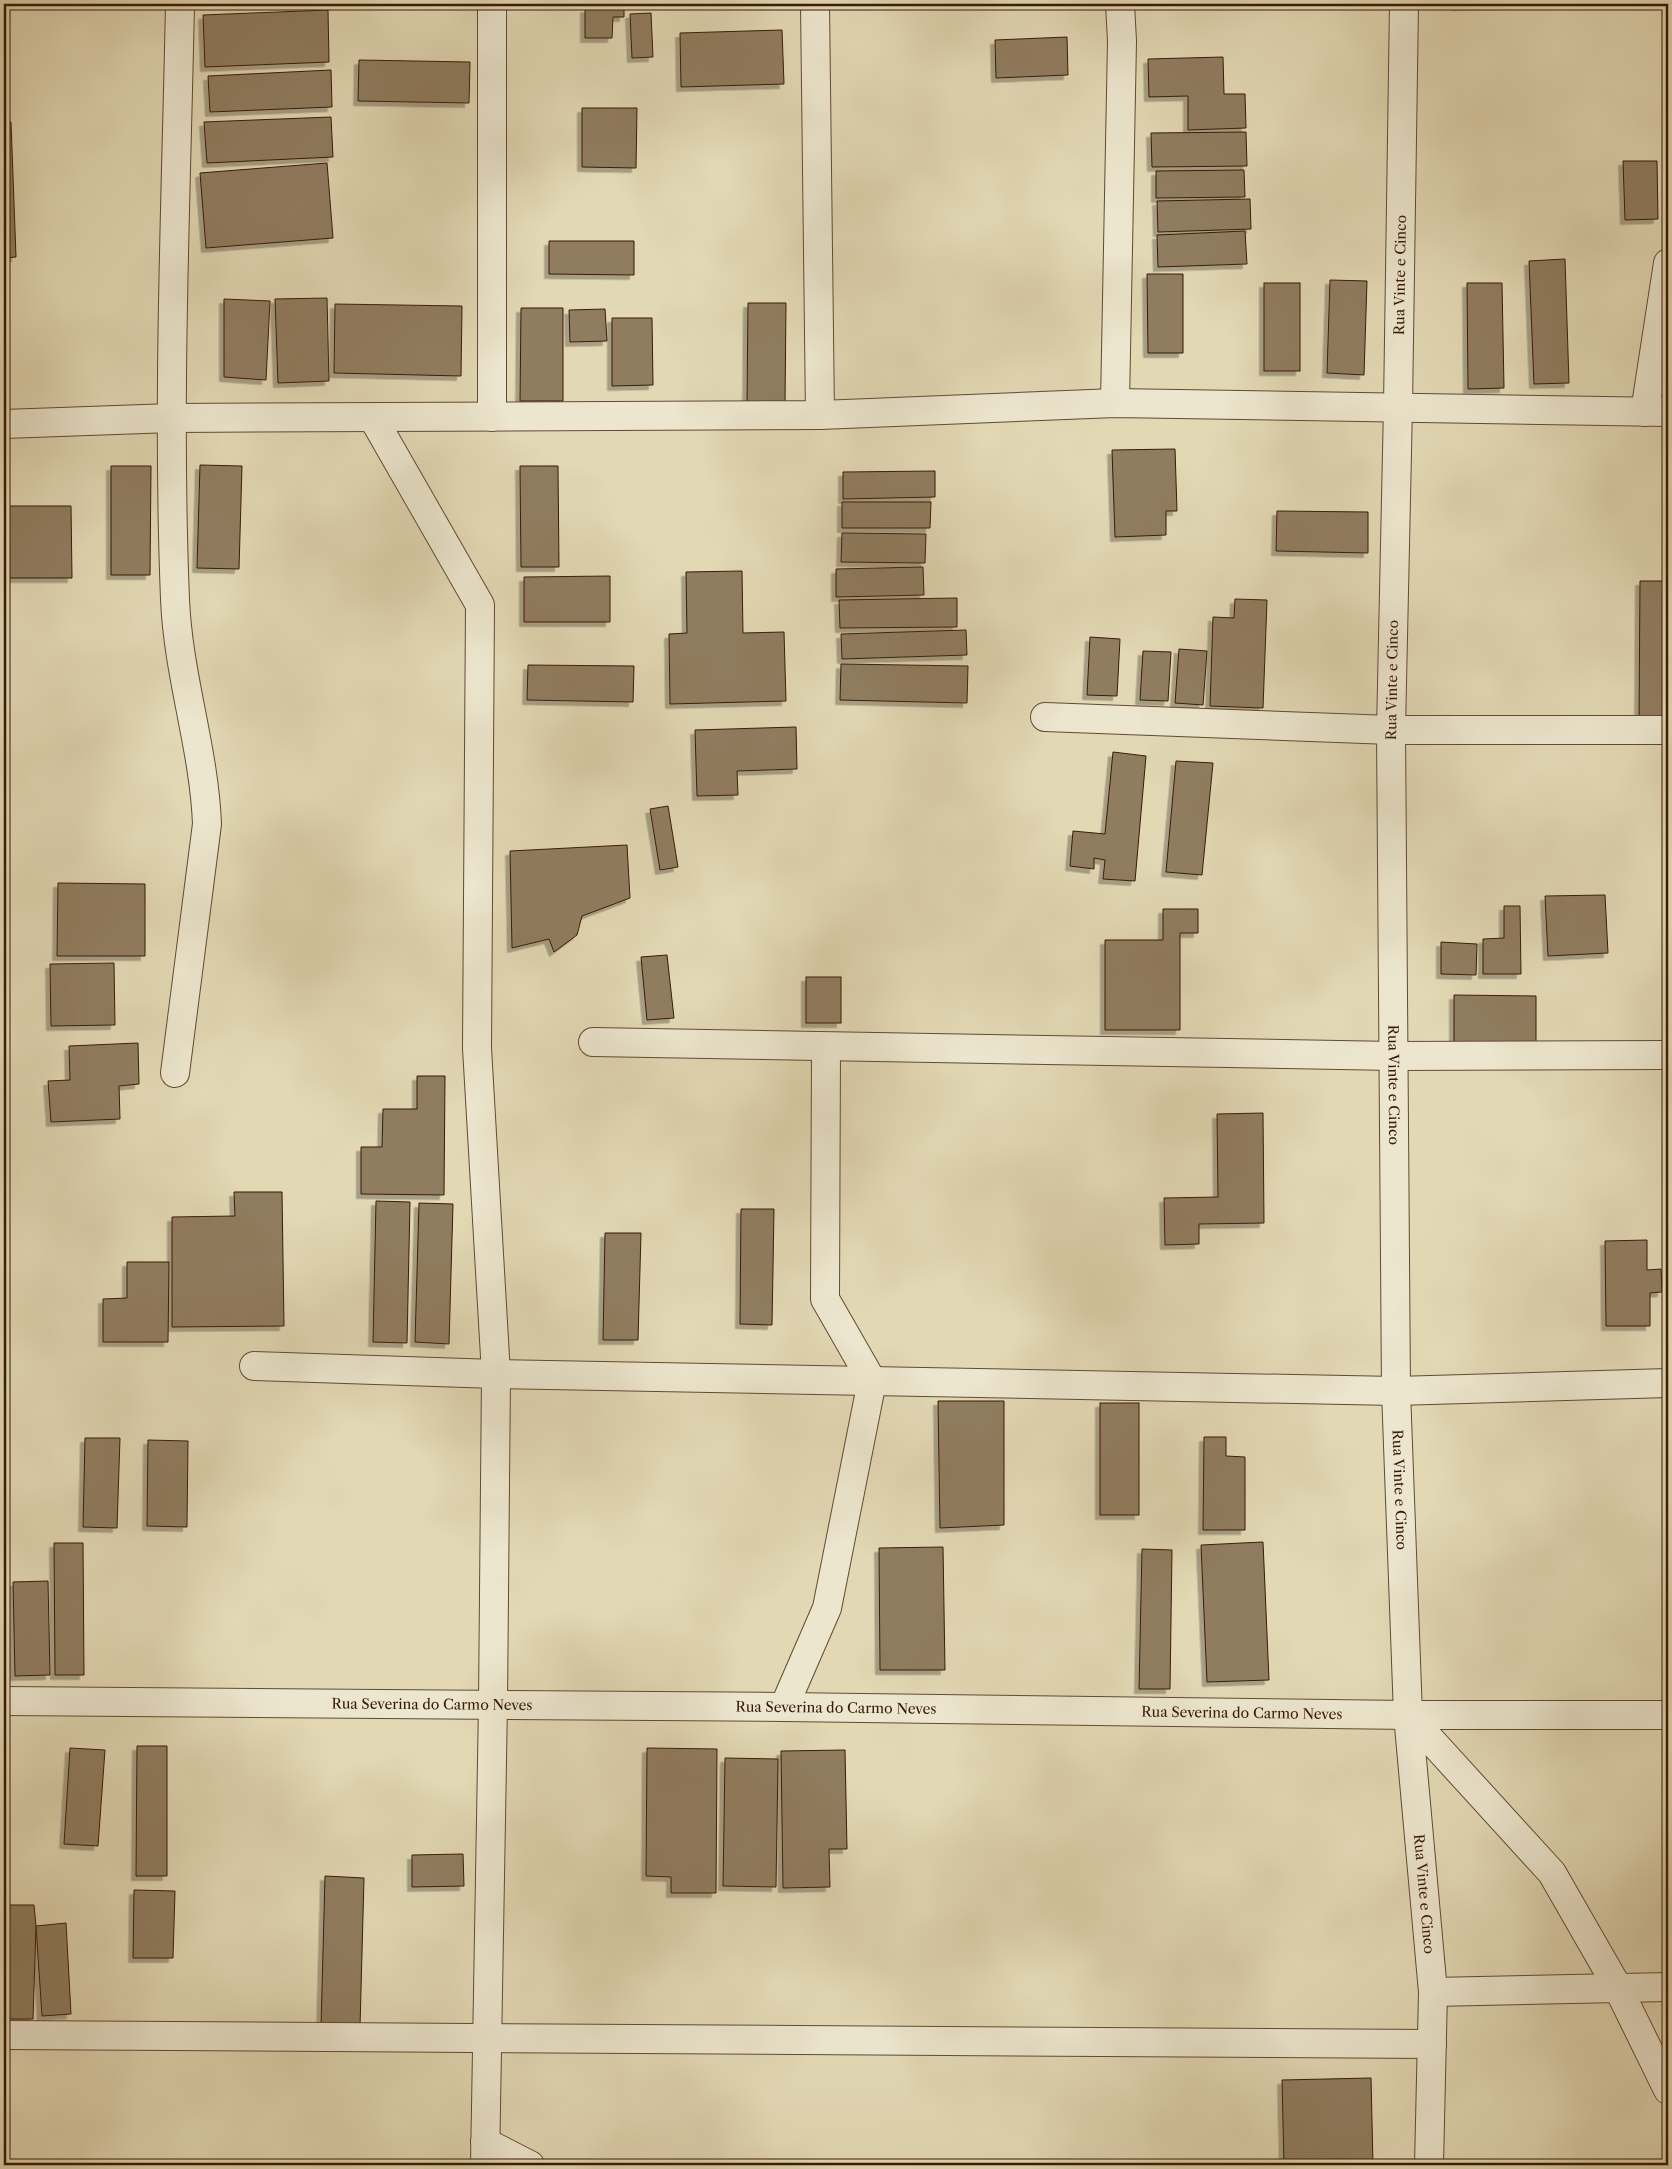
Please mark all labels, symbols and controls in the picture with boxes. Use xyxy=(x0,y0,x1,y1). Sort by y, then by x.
street label: Rua Vinte e Cinco xyxy=(1390,215,1410,335)
street label: Rua Vinte e Cinco xyxy=(1382,620,1402,740)
street label: Rua Vinte e Cinco xyxy=(1384,1025,1403,1145)
street label: Rua Vinte e Cinco xyxy=(1388,1429,1411,1550)
street label: Rua Severina do Carmo Neves xyxy=(331,1695,533,1714)
street label: Rua Severina do Carmo Neves xyxy=(735,1698,937,1718)
street label: Rua Severina do Carmo Neves xyxy=(1141,1703,1343,1723)
street label: Rua Vinte e Cinco xyxy=(1410,1833,1439,1955)

